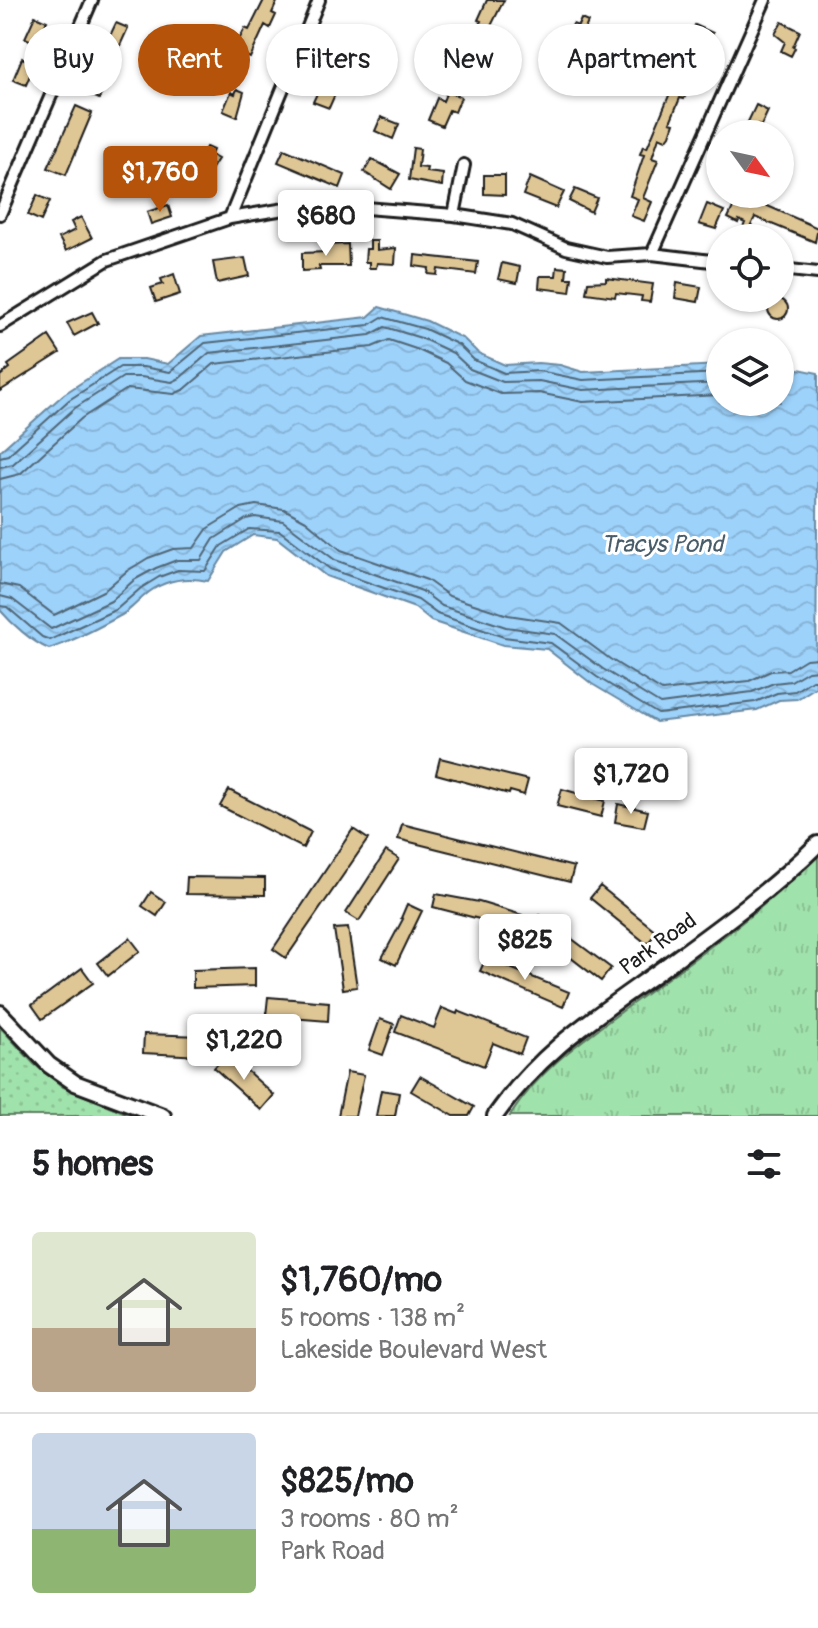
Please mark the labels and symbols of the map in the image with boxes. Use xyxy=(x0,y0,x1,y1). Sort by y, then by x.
north arrow xyxy=(706,120,794,208)
pin: $1,760 xyxy=(95,146,225,214)
pin: $680 xyxy=(279,190,373,258)
water label: Tracys Pond xyxy=(601,530,726,559)
pin: $1,720 xyxy=(566,748,696,816)
street label: Park Road xyxy=(614,907,702,981)
pin: $825 xyxy=(478,914,572,982)
pin: $1,220 xyxy=(179,1014,309,1082)

